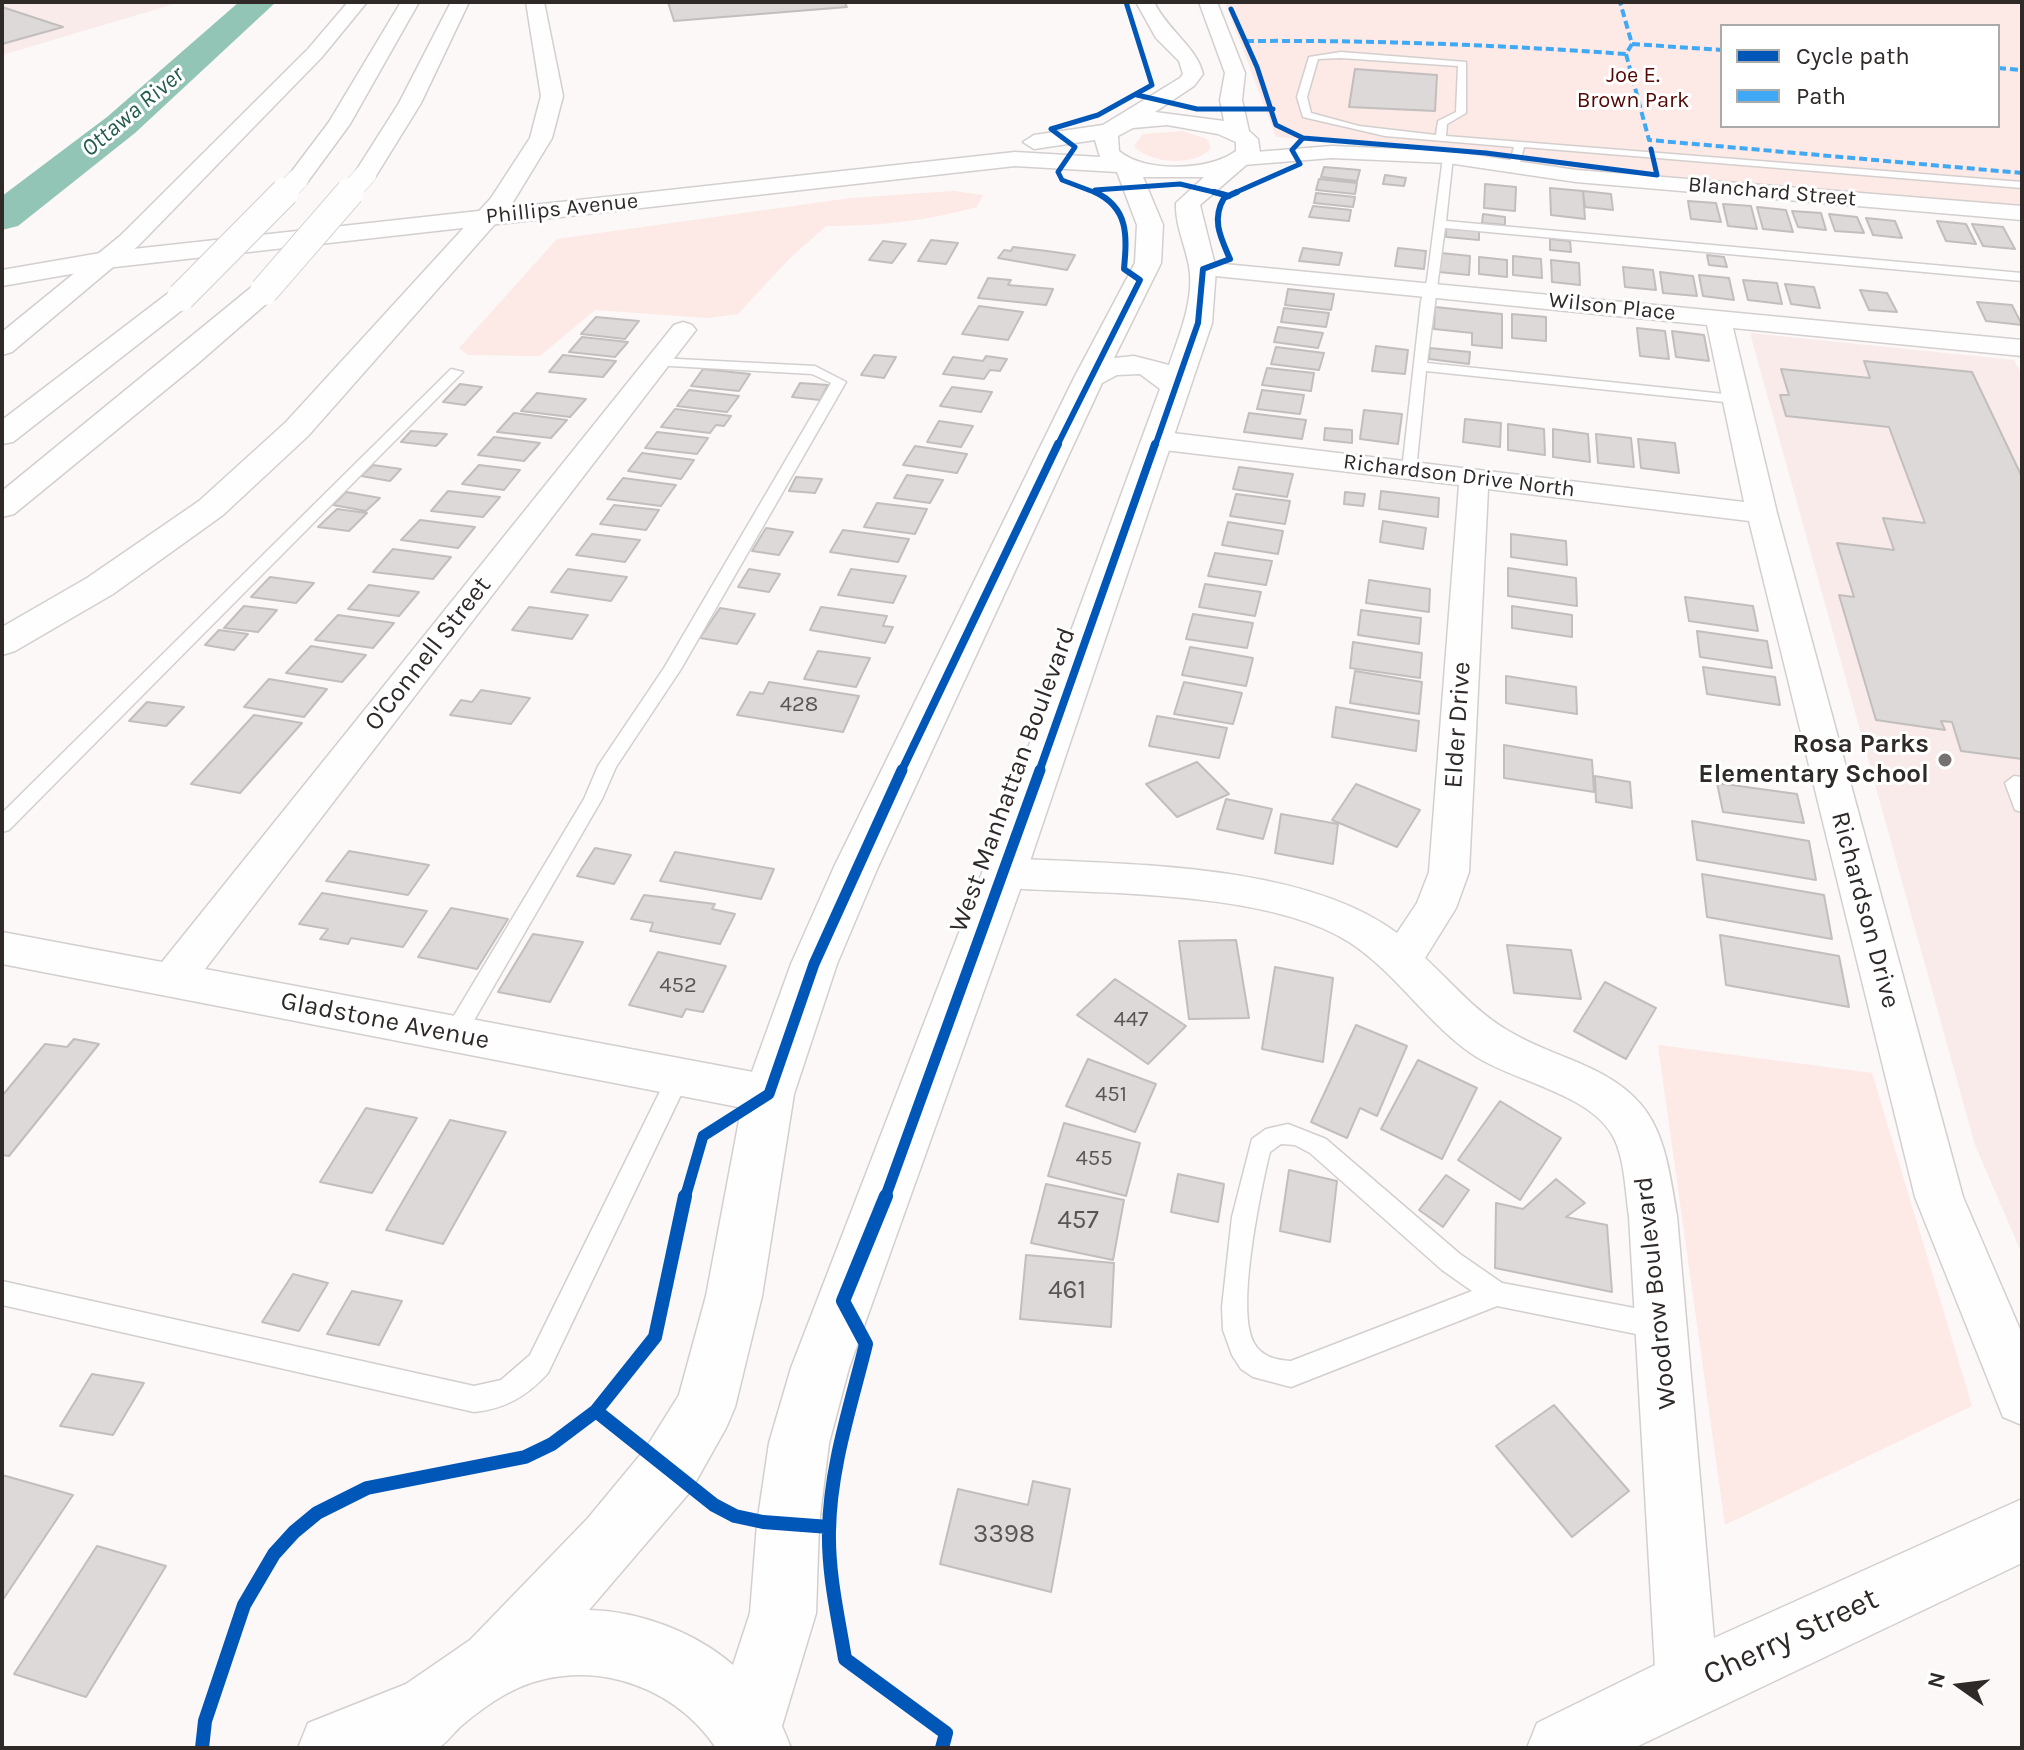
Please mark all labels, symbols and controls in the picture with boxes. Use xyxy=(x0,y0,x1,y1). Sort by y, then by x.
legend xyxy=(1720,24,2000,128)
text: Cycle path xyxy=(1796,42,1910,70)
water label: Ottawa River xyxy=(76,61,190,163)
park label: Joe E. Brown Park xyxy=(1577,63,1689,114)
text: Path xyxy=(1796,82,1846,110)
street label: Blanchard Street xyxy=(1687,172,1857,212)
street label: Phillips Avenue xyxy=(485,188,639,230)
street label: Wilson Place xyxy=(1547,287,1677,327)
street label: Richardson Drive North xyxy=(1342,449,1576,503)
street label: O'Connell Street xyxy=(358,571,498,737)
street label: West Manhattan Boulevard xyxy=(943,623,1083,937)
street label: Elder Drive xyxy=(1438,661,1478,789)
house number: 428 xyxy=(780,692,818,718)
place label: Rosa Parks Elementary School xyxy=(1698,729,1929,790)
marker: Rosa Parks Elementary School xyxy=(1936,751,1954,769)
street label: Richardson Drive xyxy=(1824,808,1906,1012)
house number: 452 xyxy=(659,973,697,999)
street label: Gladstone Avenue xyxy=(278,985,492,1057)
house number: 447 xyxy=(1114,1007,1148,1033)
house number: 451 xyxy=(1095,1082,1127,1108)
house number: 455 xyxy=(1075,1146,1113,1172)
street label: Woodrow Boulevard xyxy=(1628,1175,1684,1411)
house number: 457 xyxy=(1057,1205,1099,1237)
house number: 461 xyxy=(1048,1275,1086,1307)
house number: 3398 xyxy=(973,1519,1035,1551)
street label: Cherry Street xyxy=(1697,1580,1885,1694)
north arrow xyxy=(1920,1646,2000,1726)
text: N xyxy=(1922,1669,1951,1691)

